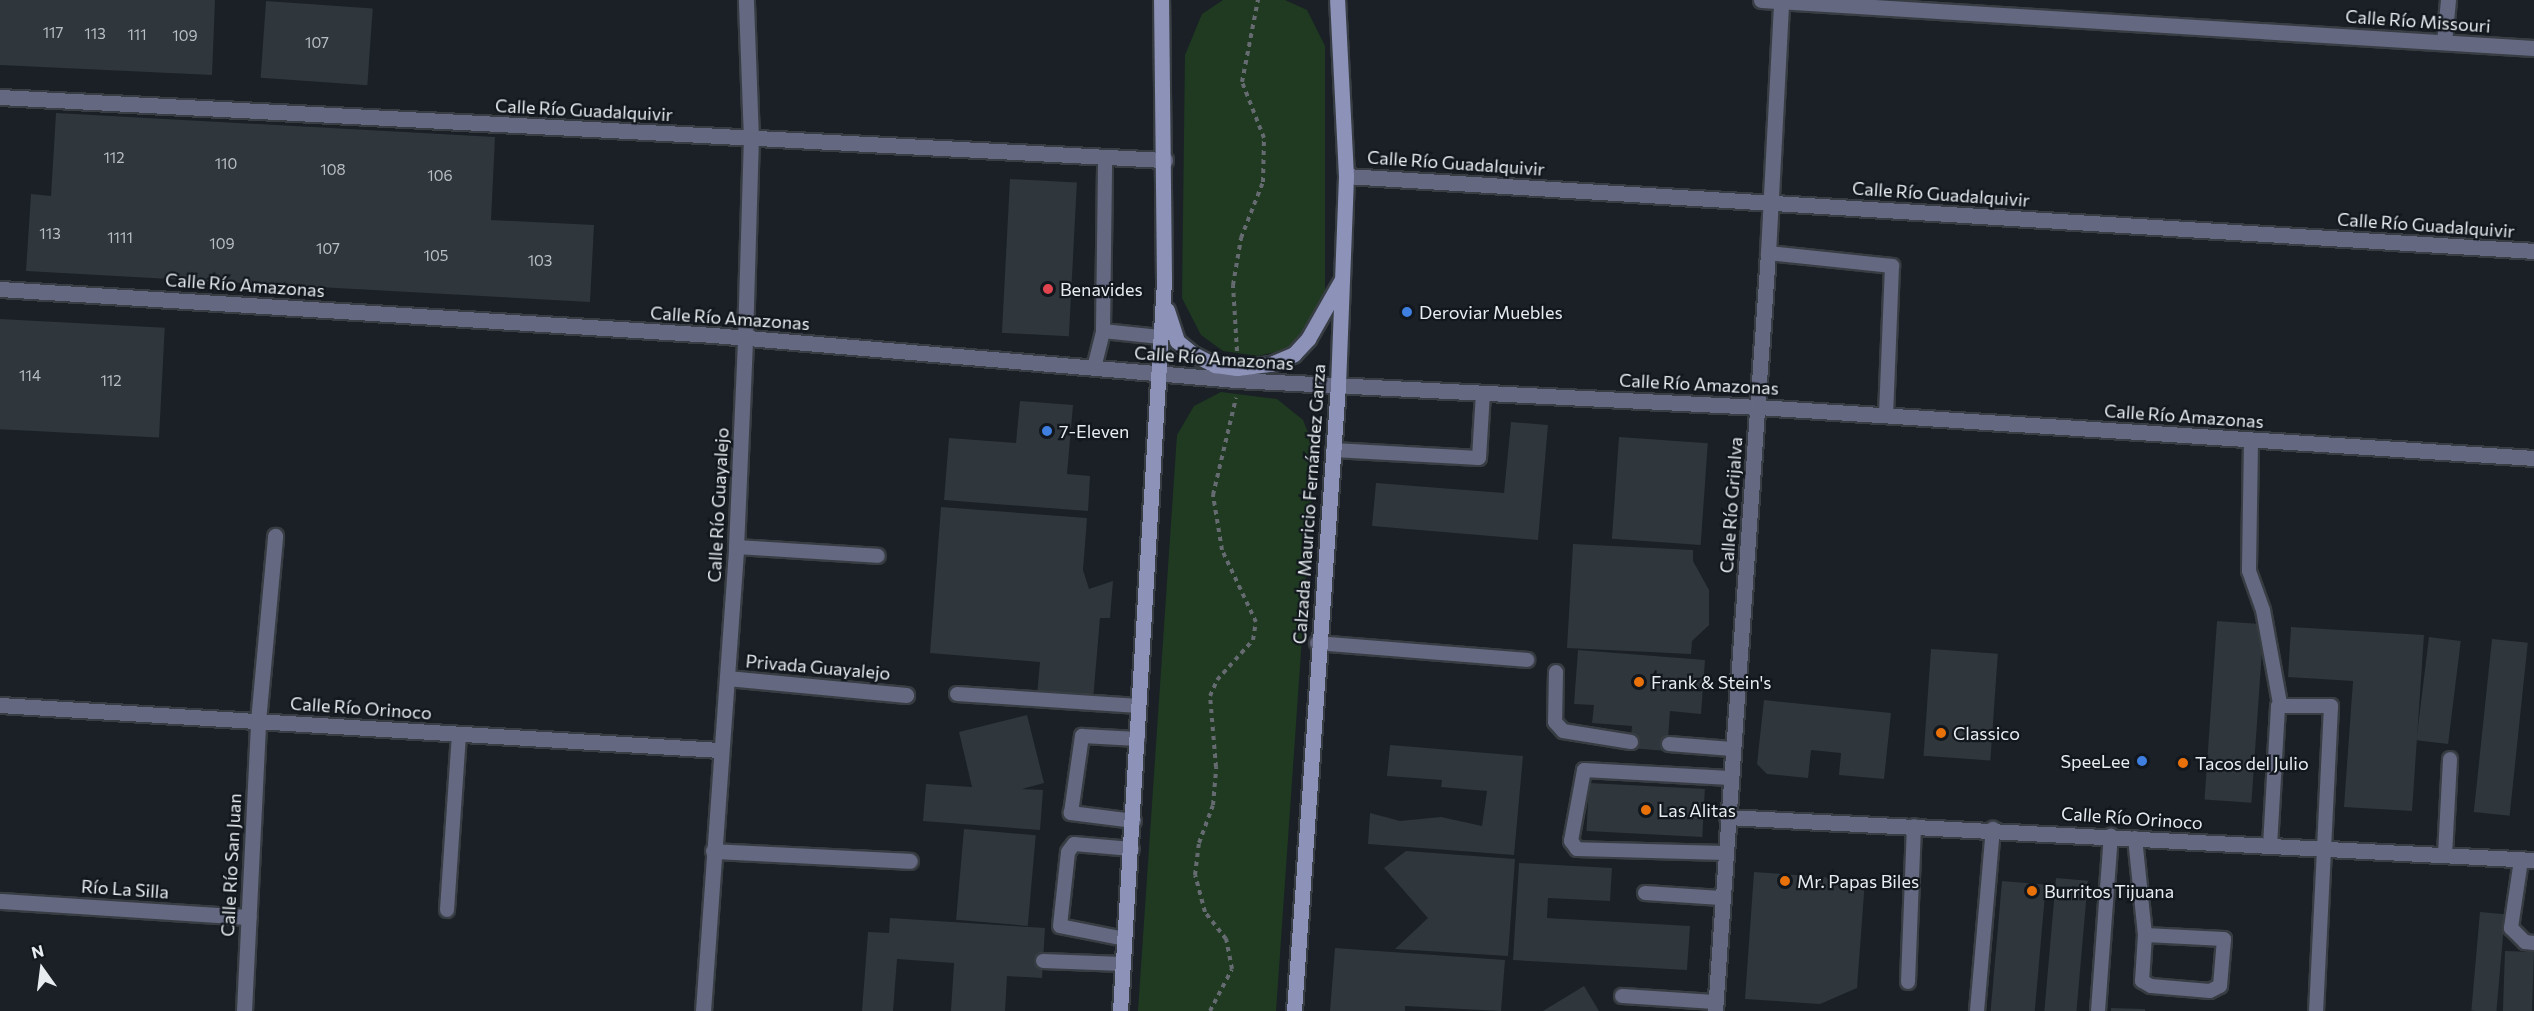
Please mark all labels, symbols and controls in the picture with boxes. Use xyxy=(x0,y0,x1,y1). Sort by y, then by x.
street label: Calle Río Missouri xyxy=(2345,5,2491,37)
house number: 117 xyxy=(43,24,63,42)
house number: 113 xyxy=(84,25,106,43)
house number: 111 xyxy=(127,26,147,44)
house number: 109 xyxy=(172,27,198,45)
house number: 107 xyxy=(305,34,329,52)
street label: Calle Río Guadalquivir xyxy=(495,95,673,125)
street label: Calle Río Guadalquivir xyxy=(1366,146,1546,180)
house number: 112 xyxy=(103,149,125,167)
house number: 110 xyxy=(215,155,237,173)
house number: 108 xyxy=(320,161,346,179)
house number: 106 xyxy=(427,167,453,185)
street label: Calle Río Guadalquivir xyxy=(1851,177,2031,211)
street label: Calle Río Guadalquivir xyxy=(2336,208,2516,242)
house number: 113 xyxy=(39,225,61,243)
house number: 1111 xyxy=(107,229,133,247)
house number: 109 xyxy=(209,235,235,253)
house number: 107 xyxy=(316,240,340,258)
house number: 105 xyxy=(424,247,448,265)
house number: 103 xyxy=(528,252,552,270)
street label: Calle Río Amazonas xyxy=(165,269,325,301)
place label: Benavides xyxy=(1060,278,1143,300)
marker: Benavides xyxy=(1041,282,1055,296)
place label: Deroviar Muebles xyxy=(1419,301,1563,323)
street label: Calle Río Amazonas xyxy=(650,302,810,334)
marker: Deroviar Muebles xyxy=(1400,305,1414,319)
street label: Calle Río Amazonas xyxy=(1134,342,1294,374)
street label: Calzada Mauricio Fernández Garza xyxy=(1288,363,1330,645)
house number: 114 xyxy=(19,367,41,385)
street label: Calle Río Amazonas xyxy=(1619,369,1779,399)
house number: 112 xyxy=(100,372,122,390)
street label: Calle Río Amazonas xyxy=(2104,400,2264,432)
place label: 7-Eleven xyxy=(1059,420,1129,442)
marker: 7-Eleven xyxy=(1040,424,1054,438)
street label: Calle Río Guayalejo xyxy=(703,427,733,583)
street label: Calle Río Grijalva xyxy=(1715,436,1747,574)
street label: Privada Guayalejo xyxy=(745,650,891,684)
place label: Frank & Stein's xyxy=(1651,671,1772,693)
marker: Frank & Stein's xyxy=(1632,675,1646,689)
street label: Calle Río Orinoco xyxy=(289,692,433,724)
place label: Classico xyxy=(1953,722,2020,744)
marker: Classico xyxy=(1934,726,1948,740)
place label: SpeeLee xyxy=(2061,750,2130,772)
place label: Tacos del Julio xyxy=(2195,752,2309,774)
marker: SpeeLee xyxy=(2135,754,2149,768)
marker: Tacos del Julio xyxy=(2176,756,2190,770)
street label: Calle Río San Juan xyxy=(216,793,246,937)
place label: Las Alitas xyxy=(1658,799,1736,821)
street label: Calle Río Orinoco xyxy=(2060,802,2204,834)
marker: Las Alitas xyxy=(1639,803,1653,817)
place label: Mr. Papas Biles xyxy=(1797,870,1919,892)
marker: Mr. Papas Biles xyxy=(1778,874,1792,888)
street label: Río La Silla xyxy=(80,875,170,903)
place label: Burritos Tijuana xyxy=(2044,880,2174,902)
marker: Burritos Tijuana xyxy=(2025,884,2039,898)
north arrow xyxy=(12,939,72,999)
text: N xyxy=(29,940,46,962)

